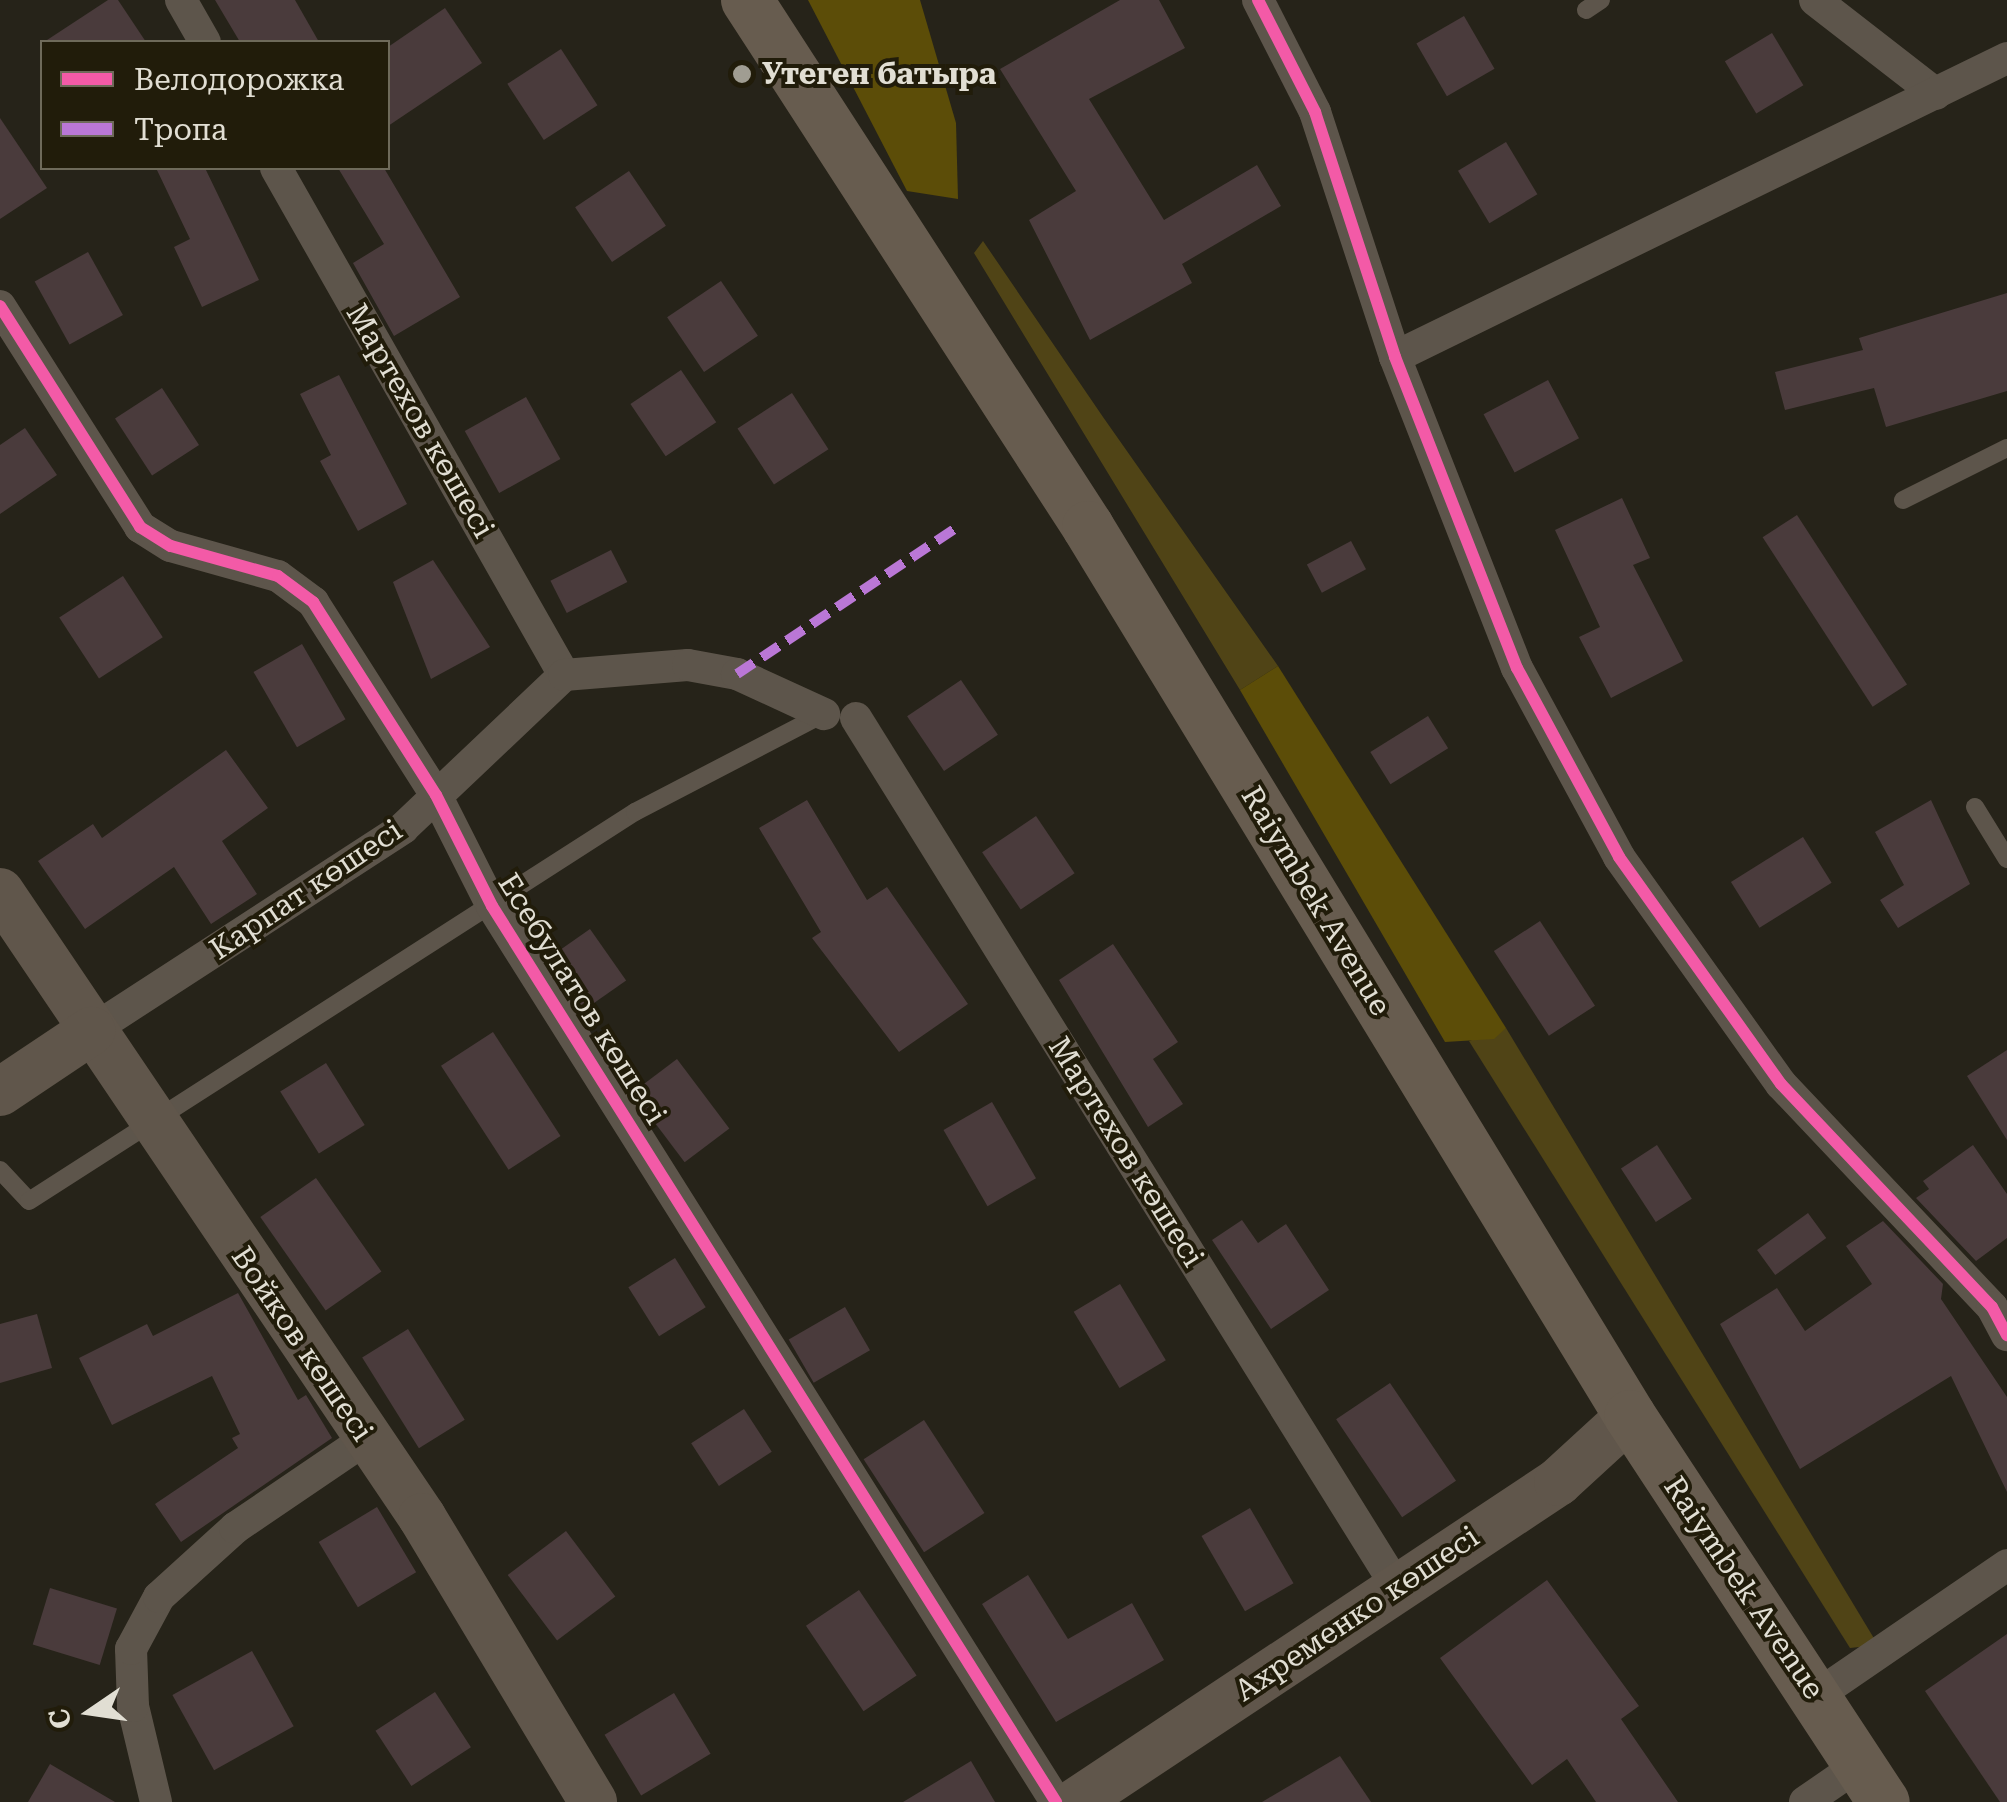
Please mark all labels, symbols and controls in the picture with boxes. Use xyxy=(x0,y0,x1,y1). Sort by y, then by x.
legend xyxy=(40,40,390,170)
place label: Утеген батыра xyxy=(762,56,996,92)
text: Велодорожка xyxy=(134,62,344,97)
marker: Утеген батыра xyxy=(731,63,753,85)
text: Тропа xyxy=(134,112,227,147)
street label: Мартехов көшесі xyxy=(338,298,502,544)
street label: Raiymbek Avenue xyxy=(1233,780,1399,1022)
street label: Карпат көшесі xyxy=(203,812,409,968)
street label: Есебулатов көшесі xyxy=(490,867,674,1131)
street label: Мартехов көшесі xyxy=(1041,1031,1211,1273)
street label: Войков көшесі xyxy=(224,1240,380,1448)
street label: Raiymbek Avenue xyxy=(1656,1470,1832,1706)
street label: Ахременко көшесі xyxy=(1228,1519,1486,1709)
north arrow xyxy=(40,1662,140,1762)
text: С xyxy=(42,1706,79,1732)

